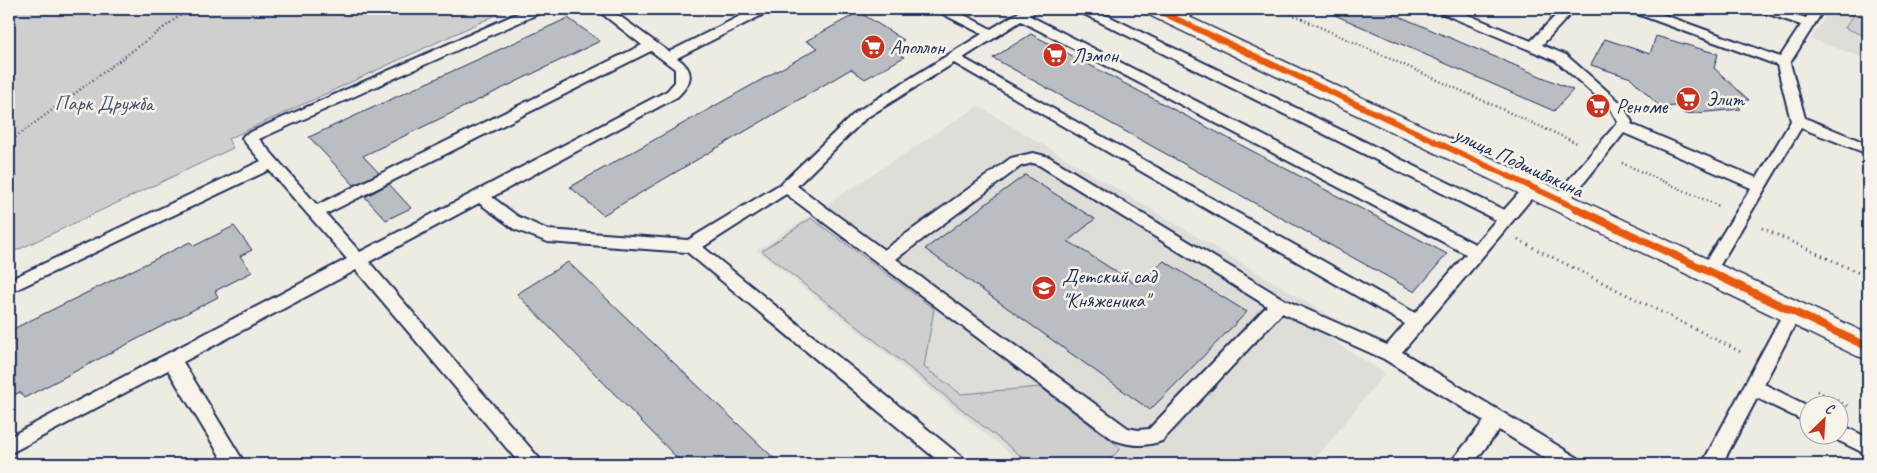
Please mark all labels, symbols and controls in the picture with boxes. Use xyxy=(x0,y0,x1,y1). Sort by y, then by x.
supermarket icon: Аполлон xyxy=(860,34,886,60)
place label: Аполлон xyxy=(890,34,946,60)
supermarket icon: Лэмон xyxy=(1042,42,1068,68)
place label: Лэмон xyxy=(1072,42,1120,68)
supermarket icon: Элит xyxy=(1675,86,1701,112)
place label: Элит xyxy=(1706,86,1745,112)
park label: Парк Дружба xyxy=(55,90,156,116)
supermarket icon: Реноме xyxy=(1585,93,1611,119)
place label: Реноме xyxy=(1616,93,1668,119)
street label: улица Подшибякина xyxy=(1448,120,1589,204)
place label: Детский сад "Княженика" xyxy=(1062,263,1159,313)
school or university icon: Детский сад "Княженика" xyxy=(1031,275,1057,301)
north arrow xyxy=(1800,396,1850,446)
text: С xyxy=(1823,400,1838,419)

